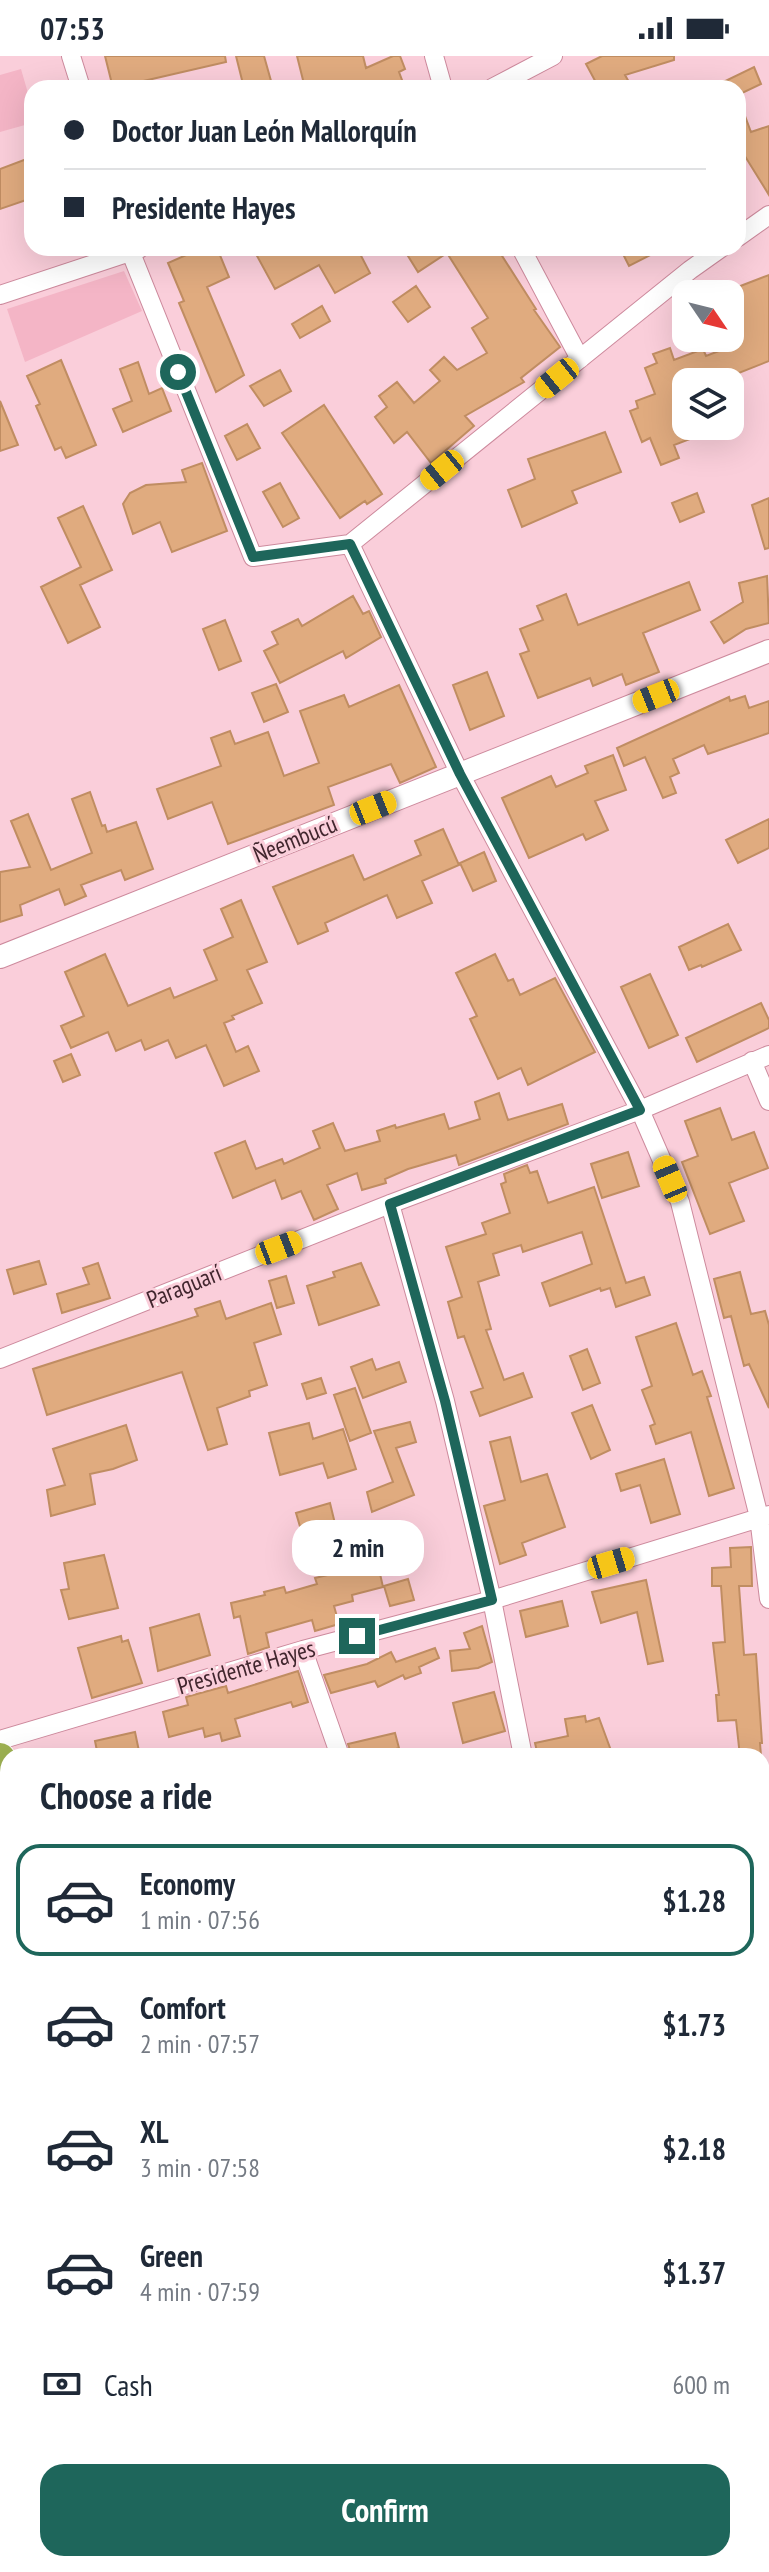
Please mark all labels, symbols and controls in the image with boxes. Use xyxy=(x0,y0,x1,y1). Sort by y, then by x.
text: 07:53 xyxy=(40,9,105,48)
text: Doctor Juan León Mallorquín xyxy=(112,111,417,150)
text: Presidente Hayes xyxy=(112,188,295,227)
north arrow xyxy=(672,280,744,352)
map controls xyxy=(672,280,744,440)
route start xyxy=(160,354,196,390)
car xyxy=(531,354,583,402)
button: layers xyxy=(672,368,744,440)
car xyxy=(416,446,468,494)
car xyxy=(629,676,683,716)
car xyxy=(346,788,400,828)
street label: Ñeembucú xyxy=(248,808,342,870)
car xyxy=(650,1152,690,1206)
car xyxy=(252,1228,306,1268)
street label: Paraguarí xyxy=(142,1257,226,1315)
callout: 2 min xyxy=(291,1520,423,1576)
text: 2 min xyxy=(332,1531,384,1564)
car xyxy=(585,1545,637,1581)
route end xyxy=(339,1618,375,1654)
street label: Presidente Hayes xyxy=(174,1633,318,1701)
text: Choose a ride xyxy=(40,1772,212,1819)
icon: car xyxy=(44,1864,116,1936)
text: Economy xyxy=(140,1864,235,1903)
text: $1.28 xyxy=(662,1881,726,1920)
text: 1 min · 07:56 xyxy=(140,1903,260,1936)
icon: car xyxy=(44,1988,116,2060)
text: Comfort xyxy=(140,1988,226,2027)
text: $1.73 xyxy=(662,2005,726,2044)
text: 2 min · 07:57 xyxy=(140,2027,260,2060)
icon: car xyxy=(44,2112,116,2184)
text: XL xyxy=(140,2112,169,2151)
text: $2.18 xyxy=(662,2129,726,2168)
text: 3 min · 07:58 xyxy=(140,2151,260,2184)
icon: car xyxy=(44,2236,116,2308)
text: Green xyxy=(140,2236,203,2275)
text: $1.37 xyxy=(662,2253,726,2292)
text: 4 min · 07:59 xyxy=(140,2275,260,2308)
icon: cash xyxy=(40,2362,84,2406)
text: Cash xyxy=(104,2365,153,2404)
text: 600 m xyxy=(672,2368,730,2401)
button: Confirm xyxy=(40,2464,730,2556)

